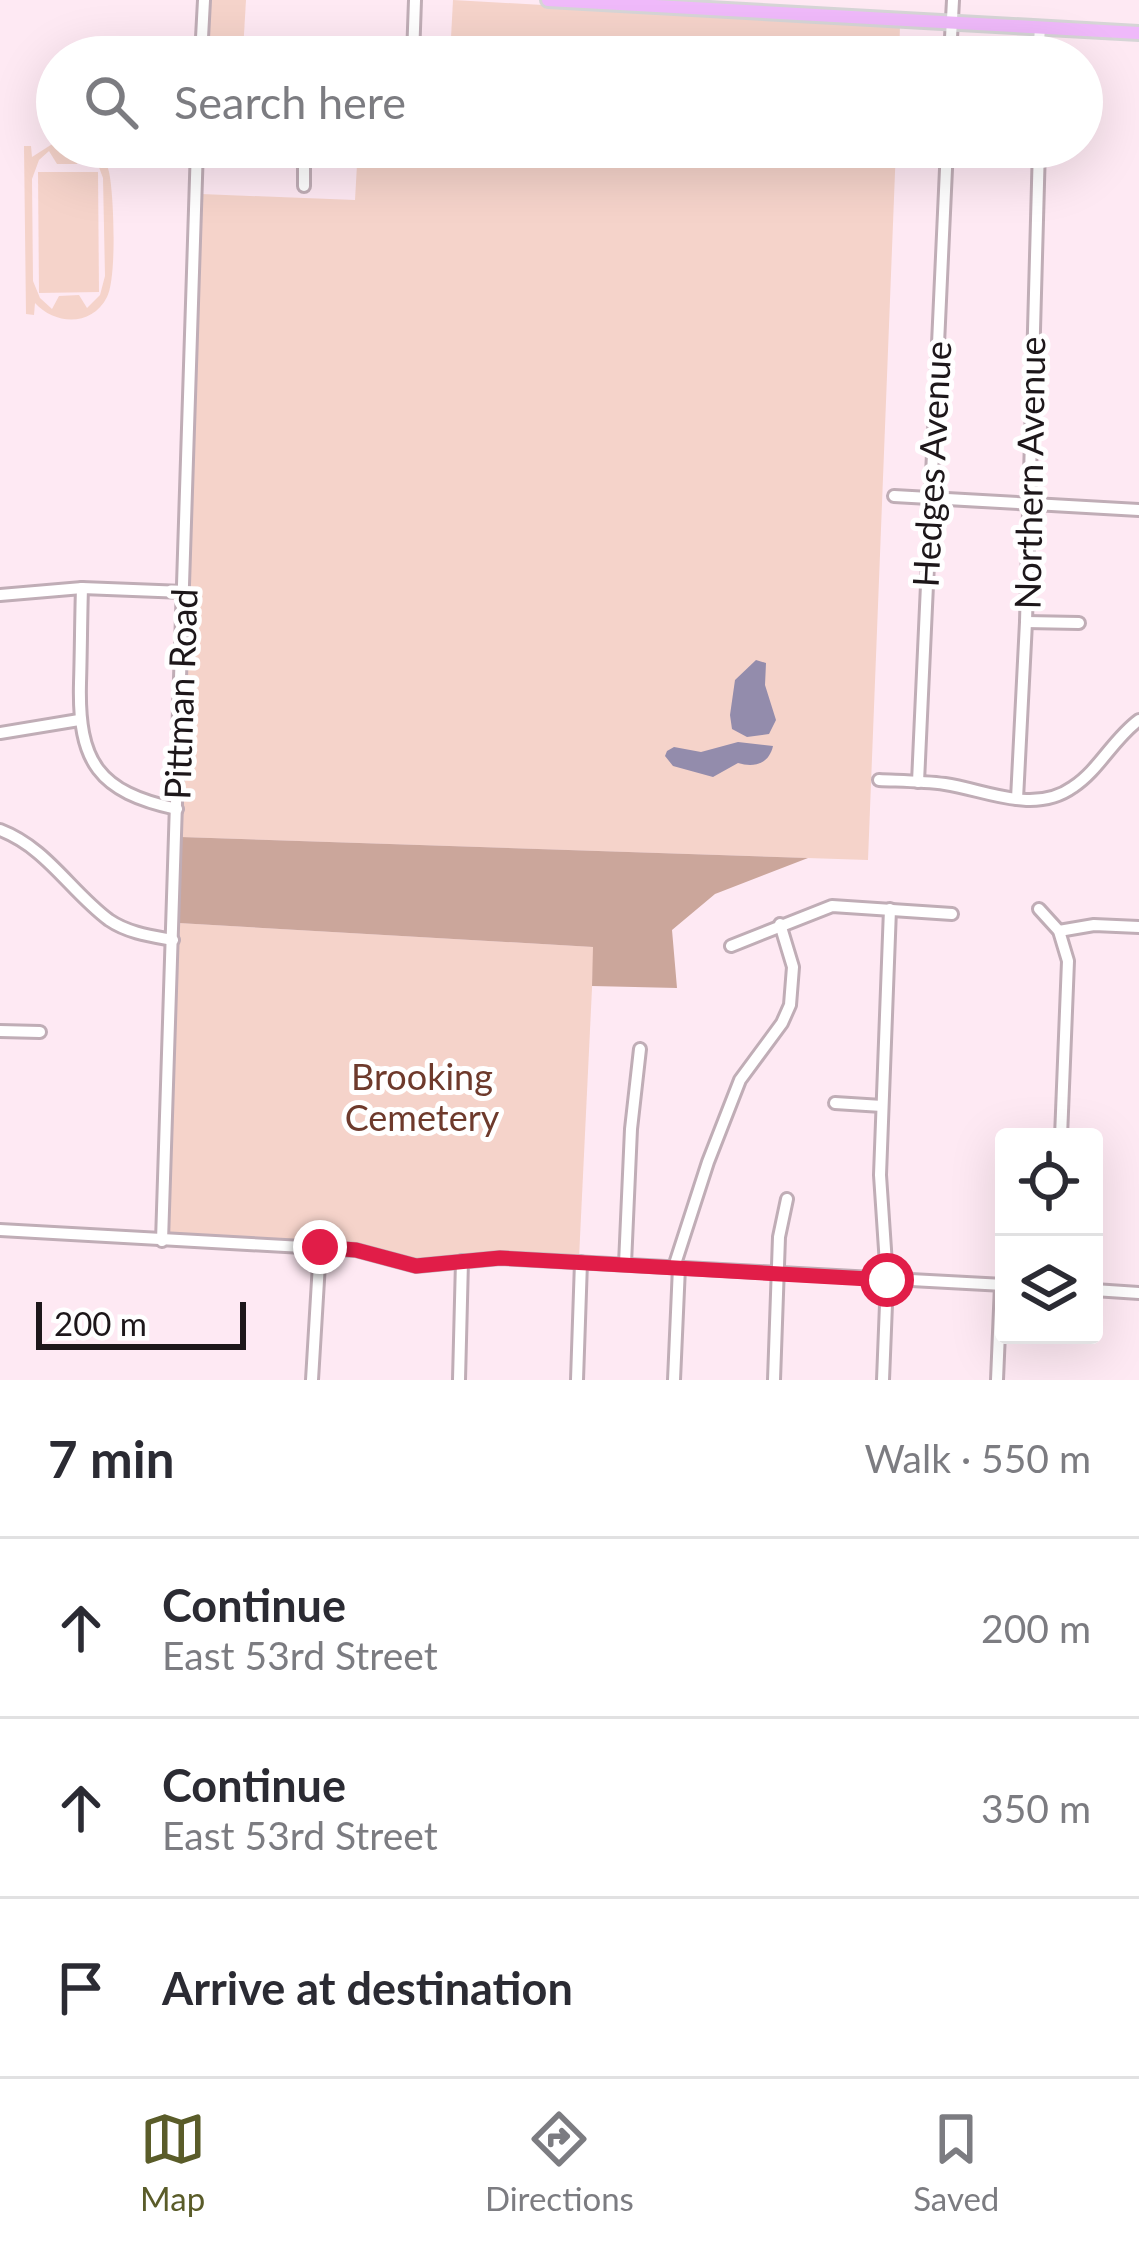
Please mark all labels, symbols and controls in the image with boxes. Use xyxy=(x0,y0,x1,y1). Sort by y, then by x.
search box xyxy=(36,36,1103,168)
icon: search xyxy=(78,69,144,135)
text: Search here xyxy=(174,75,406,129)
street label: Northern Avenue xyxy=(1005,336,1053,610)
street label: Hedges Avenue xyxy=(903,340,959,588)
street label: Pittman Road xyxy=(154,588,206,800)
park label: Brooking Cemetery xyxy=(345,1054,500,1139)
map controls xyxy=(995,1128,1103,1344)
button: locate xyxy=(995,1128,1103,1236)
route end xyxy=(293,1220,347,1274)
button: layers xyxy=(995,1236,1103,1344)
route start xyxy=(860,1253,914,1307)
scale bar xyxy=(36,1296,246,1349)
text: 200 m xyxy=(54,1303,147,1343)
text: 7 min xyxy=(48,1428,174,1489)
text: Walk · 550 m xyxy=(864,1435,1091,1481)
text: Continue xyxy=(162,1578,346,1632)
icon: ahead xyxy=(48,1595,114,1661)
text: 200 m xyxy=(981,1605,1091,1651)
text: East 53rd Street xyxy=(162,1632,438,1678)
text: Continue xyxy=(162,1758,346,1812)
icon: ahead xyxy=(48,1775,114,1841)
text: 350 m xyxy=(981,1785,1091,1831)
text: East 53rd Street xyxy=(162,1812,438,1858)
icon: arrive xyxy=(48,1955,114,2021)
text: Arrive at destination xyxy=(162,1961,573,2015)
tab: Map xyxy=(140,2106,206,2218)
tab: Directions xyxy=(485,2106,634,2218)
tab: Saved xyxy=(913,2106,999,2218)

